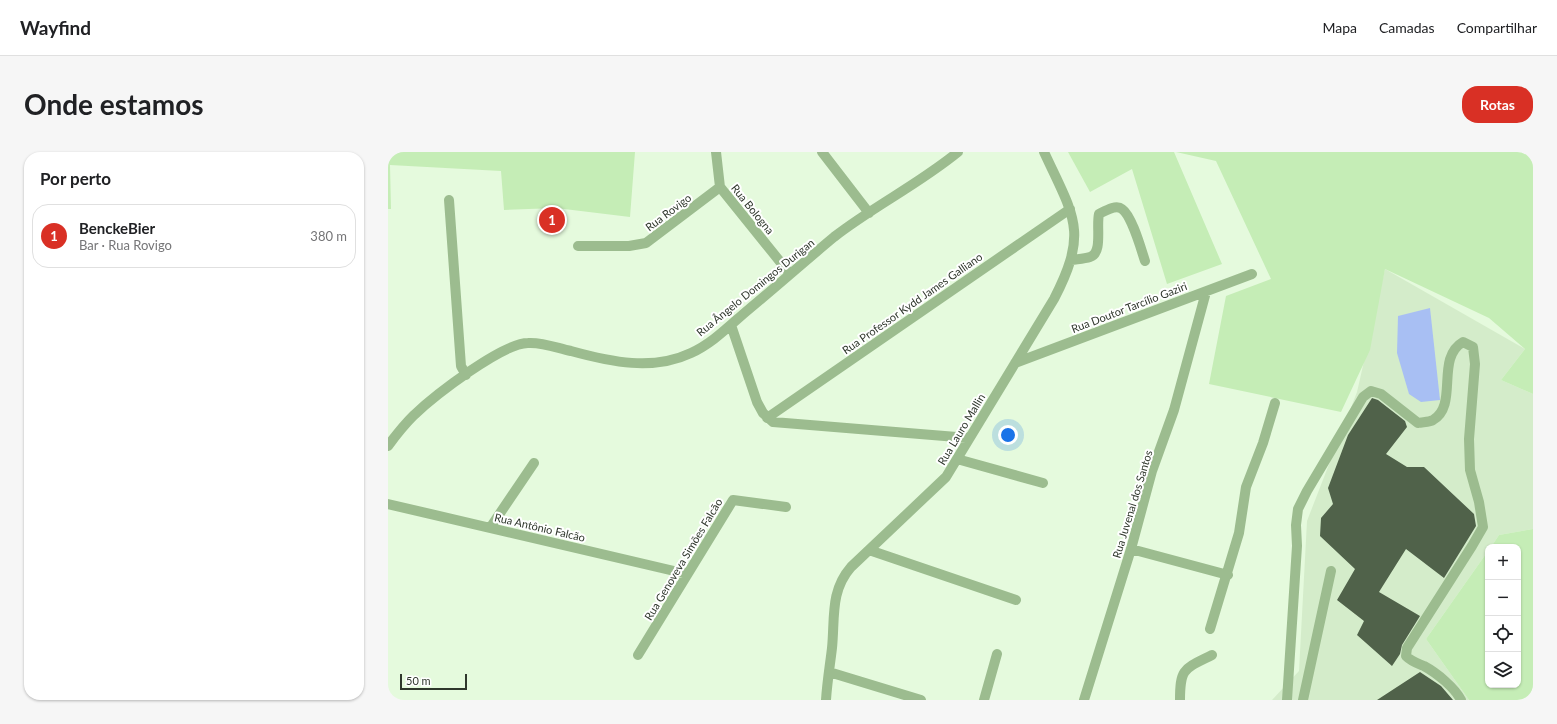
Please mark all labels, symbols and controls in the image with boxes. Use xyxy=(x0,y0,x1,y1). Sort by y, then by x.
text: Wayfind xyxy=(20,16,91,39)
text: Mapa xyxy=(1322,19,1357,36)
text: Camadas xyxy=(1379,19,1435,36)
text: Compartilhar xyxy=(1457,19,1537,36)
button: Rotas xyxy=(1462,86,1533,123)
text: Onde estamos xyxy=(24,87,204,121)
text: Por perto xyxy=(40,168,111,189)
street label: Rua Bologna xyxy=(729,181,777,237)
street label: Rua Rovigo xyxy=(643,191,693,233)
pin: 1 xyxy=(539,205,565,235)
text: BenckeBier xyxy=(79,219,155,237)
text: 1 xyxy=(50,228,58,244)
text: 380 m xyxy=(310,228,347,244)
street label: Rua Ângelo Domingos Durigan xyxy=(694,236,816,338)
text: Bar · Rua Rovigo xyxy=(79,237,172,253)
street label: Rua Professor Kydd James Galliano xyxy=(840,250,984,356)
street label: Rua Doutor Tarcílio Gaziri xyxy=(1069,279,1189,335)
street label: Rua Lauro Mallin xyxy=(935,391,987,467)
your location xyxy=(998,425,1018,445)
street label: Rua Juvenal dos Santos xyxy=(1109,448,1155,559)
street label: Rua Genoveva Simões Falcão xyxy=(641,496,725,622)
street label: Rua Antônio Falcão xyxy=(493,510,587,544)
map controls xyxy=(1485,544,1521,688)
button: + xyxy=(1485,544,1521,580)
button: − xyxy=(1485,580,1521,616)
button: locate xyxy=(1485,616,1521,652)
button: layers xyxy=(1485,652,1521,688)
scale bar xyxy=(400,672,467,691)
text: 50 m xyxy=(406,674,431,687)

